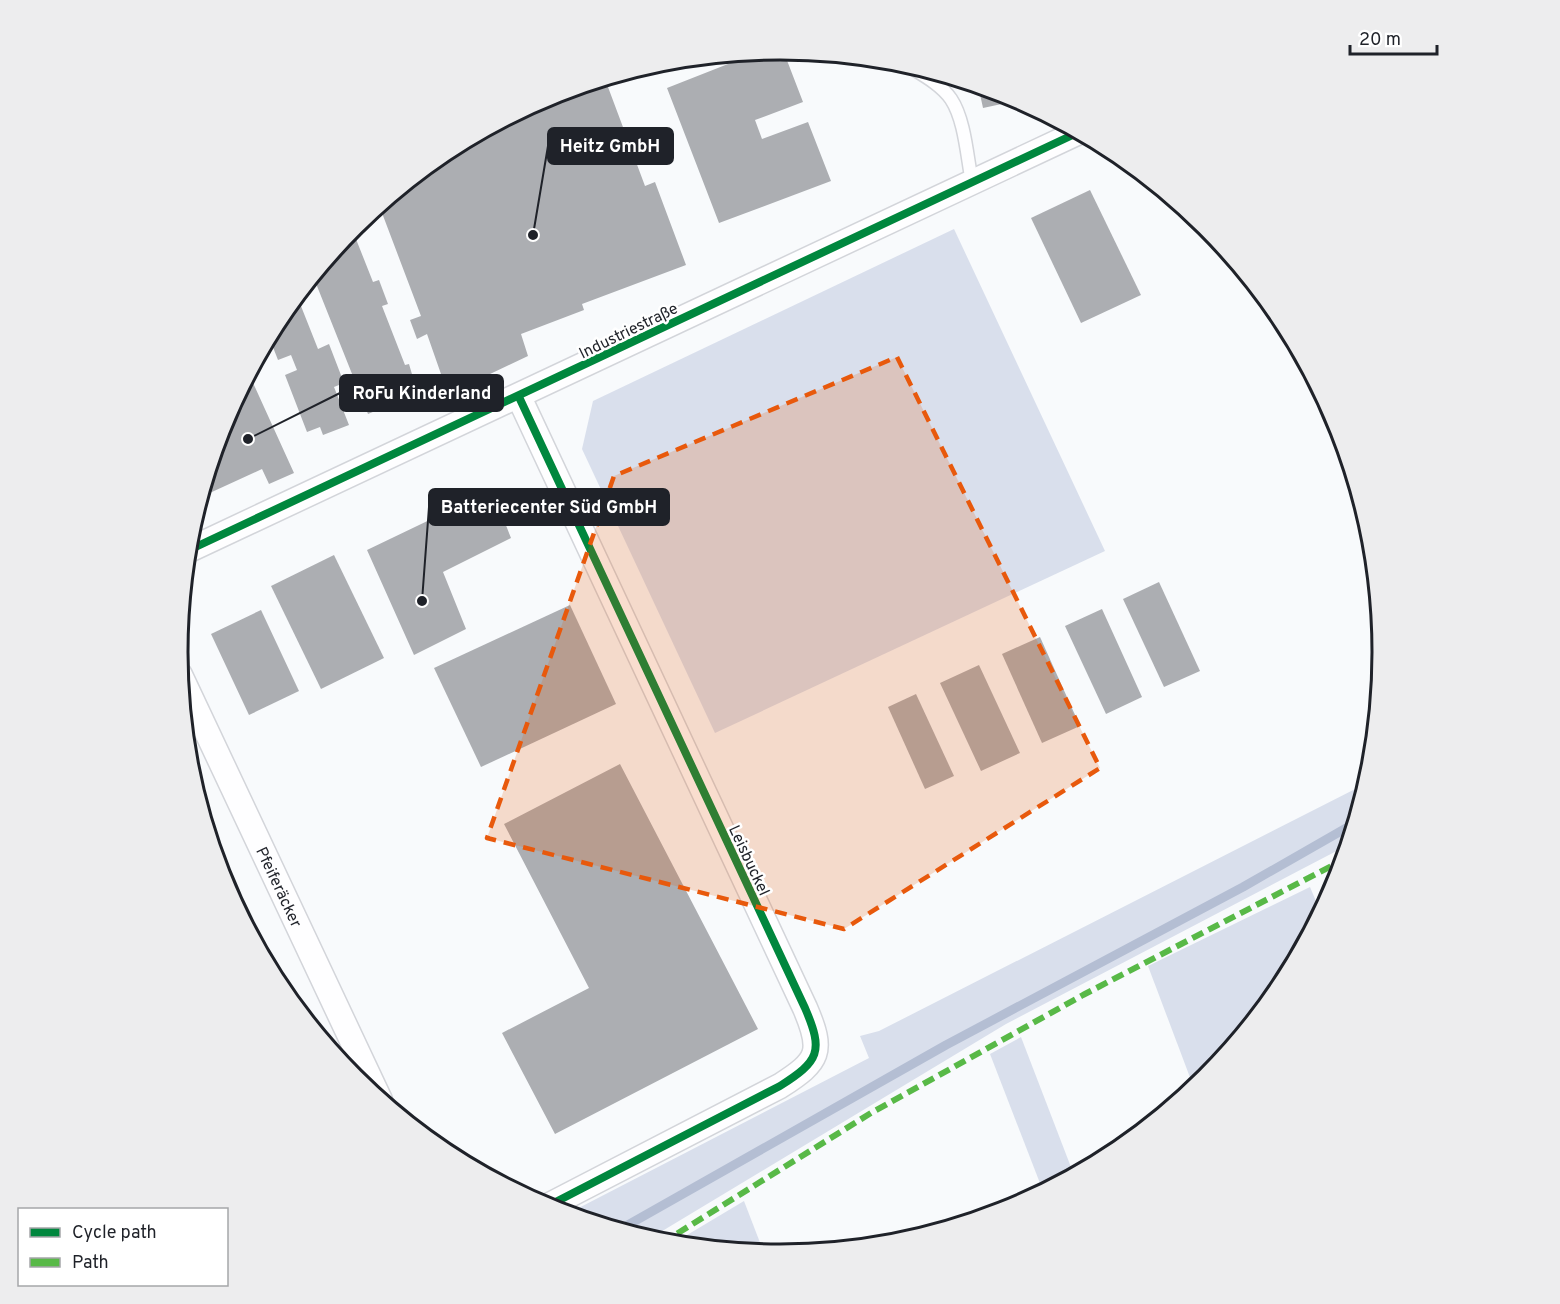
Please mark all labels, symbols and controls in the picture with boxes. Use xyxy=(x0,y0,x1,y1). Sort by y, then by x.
scale bar xyxy=(1350,18,1437,56)
text: 20 m xyxy=(1359,29,1401,52)
callout: Heitz GmbH xyxy=(548,128,673,164)
text: Heitz GmbH xyxy=(560,136,660,159)
street label: Industriestraße xyxy=(576,299,682,364)
callout: RoFu Kinderland xyxy=(340,375,503,411)
text: RoFu Kinderland xyxy=(353,383,491,406)
callout: Batteriecenter Süd GmbH xyxy=(429,489,669,525)
text: Batteriecenter Süd GmbH xyxy=(441,497,657,520)
street label: Leisbuckel xyxy=(723,822,773,899)
street label: Pfeiferäcker xyxy=(250,844,305,931)
legend xyxy=(18,1208,228,1286)
text: Cycle path xyxy=(72,1222,157,1245)
text: Path xyxy=(72,1252,109,1275)

